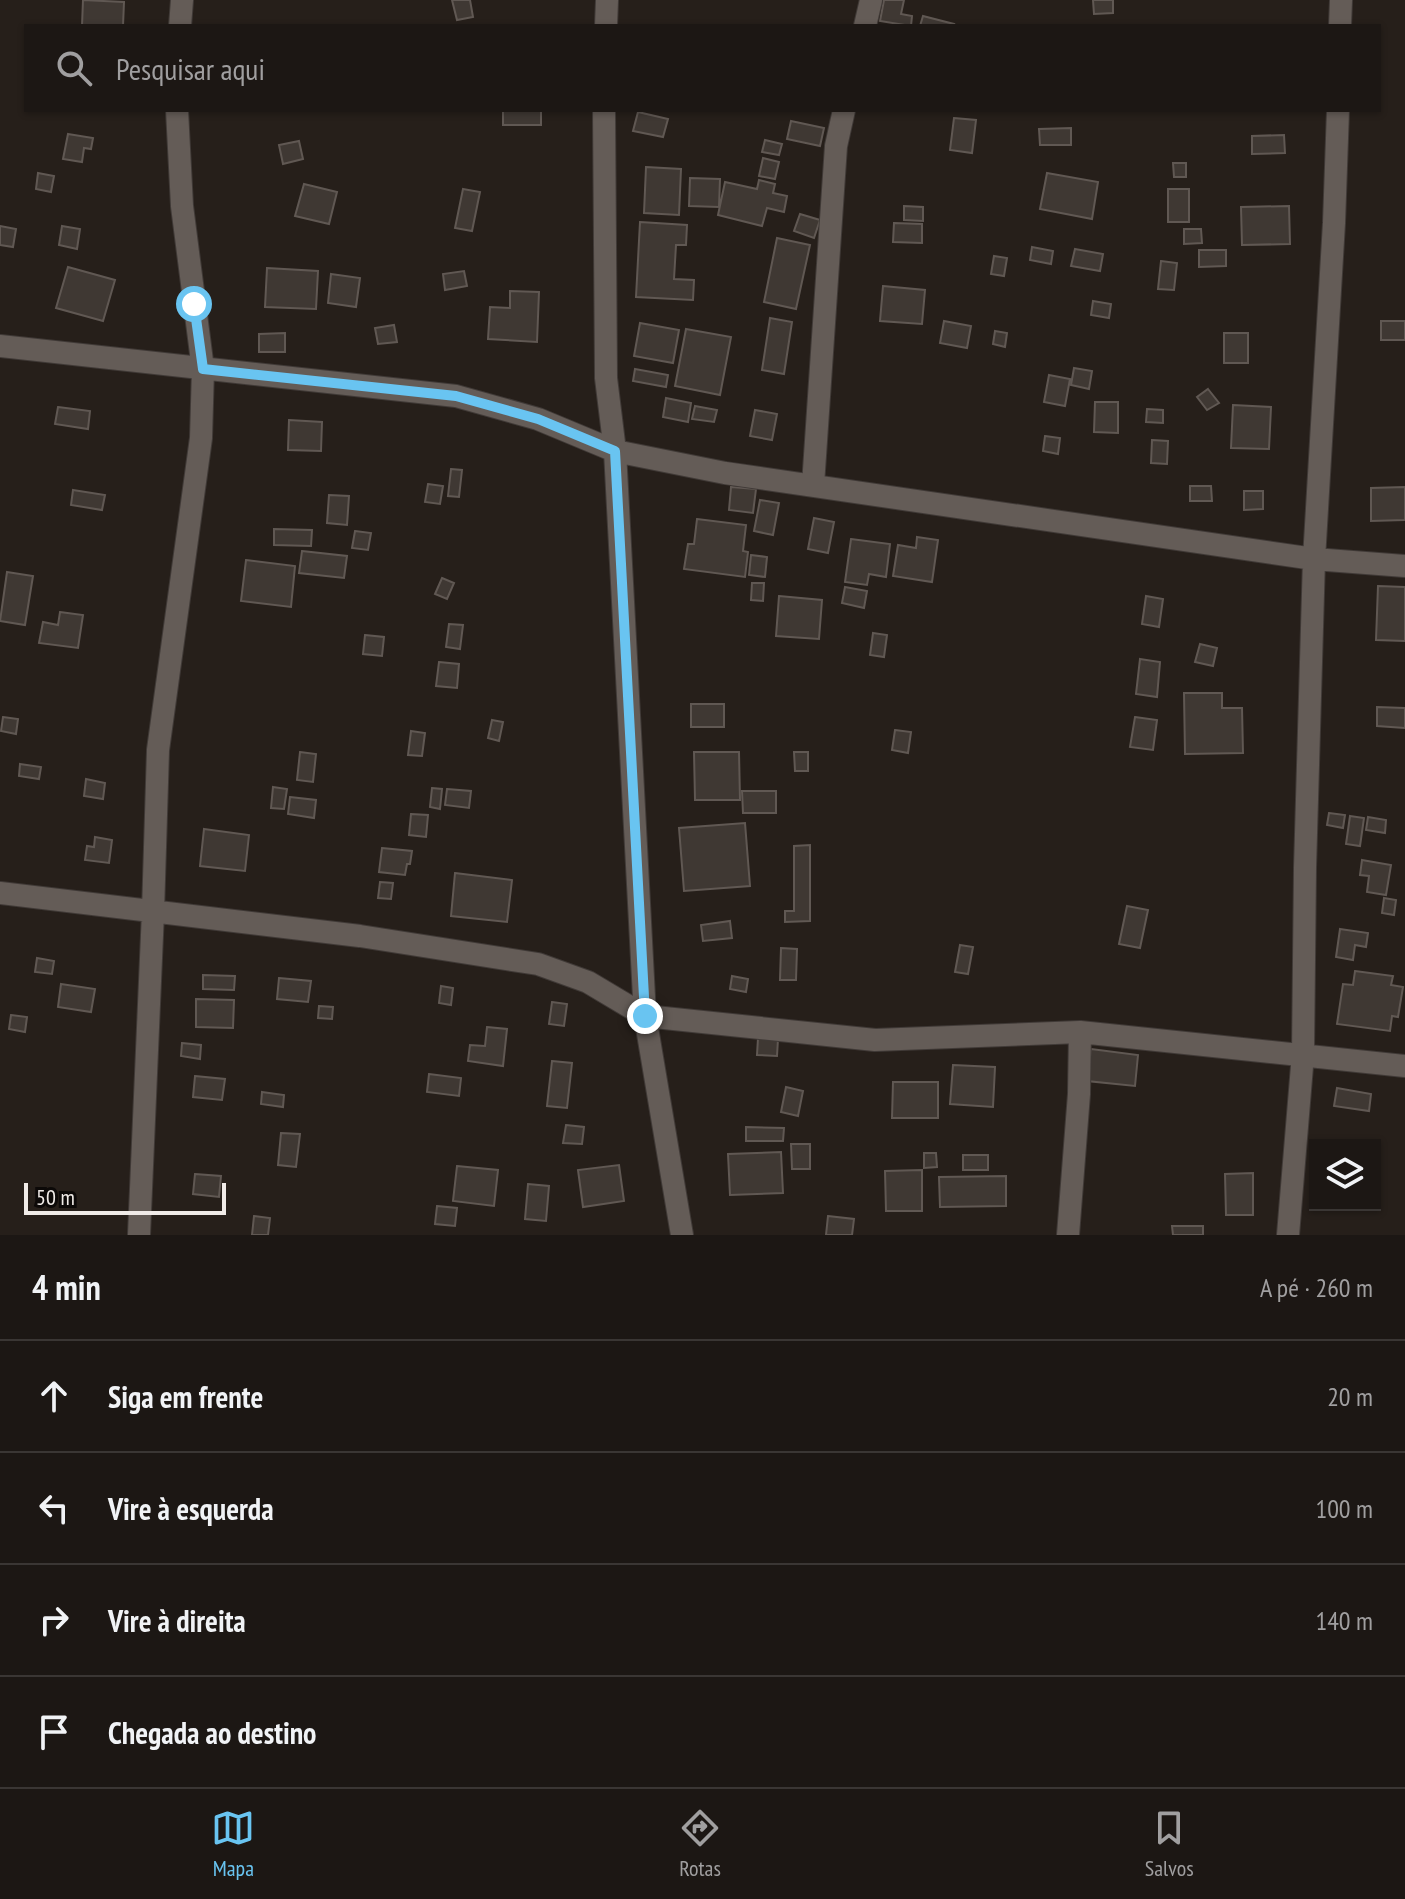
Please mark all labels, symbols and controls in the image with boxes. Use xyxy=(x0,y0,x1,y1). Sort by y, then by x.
search box xyxy=(24,24,1381,112)
icon: search xyxy=(52,46,96,90)
text: Pesquisar aqui xyxy=(116,49,265,88)
route start xyxy=(176,286,212,322)
route end xyxy=(627,998,663,1034)
map controls xyxy=(1309,1139,1381,1211)
button: layers xyxy=(1309,1139,1381,1211)
scale bar xyxy=(24,1179,226,1215)
text: 50 m xyxy=(36,1183,75,1211)
text: 4 min xyxy=(32,1265,101,1309)
text: A pé · 260 m xyxy=(1260,1271,1373,1304)
icon: ahead xyxy=(32,1374,76,1418)
text: Siga em frente xyxy=(108,1377,263,1416)
text: 20 m xyxy=(1327,1380,1373,1413)
icon: left xyxy=(32,1486,76,1530)
text: Vire à esquerda xyxy=(108,1489,274,1528)
text: 100 m xyxy=(1315,1492,1373,1525)
icon: right xyxy=(32,1598,76,1642)
text: Vire à direita xyxy=(108,1601,246,1640)
text: 140 m xyxy=(1315,1604,1373,1637)
icon: arrive xyxy=(32,1710,76,1754)
text: Chegada ao destino xyxy=(108,1713,316,1752)
tab: Mapa xyxy=(211,1806,255,1882)
tab: Rotas xyxy=(678,1806,722,1882)
tab: Salvos xyxy=(1145,1806,1194,1882)

